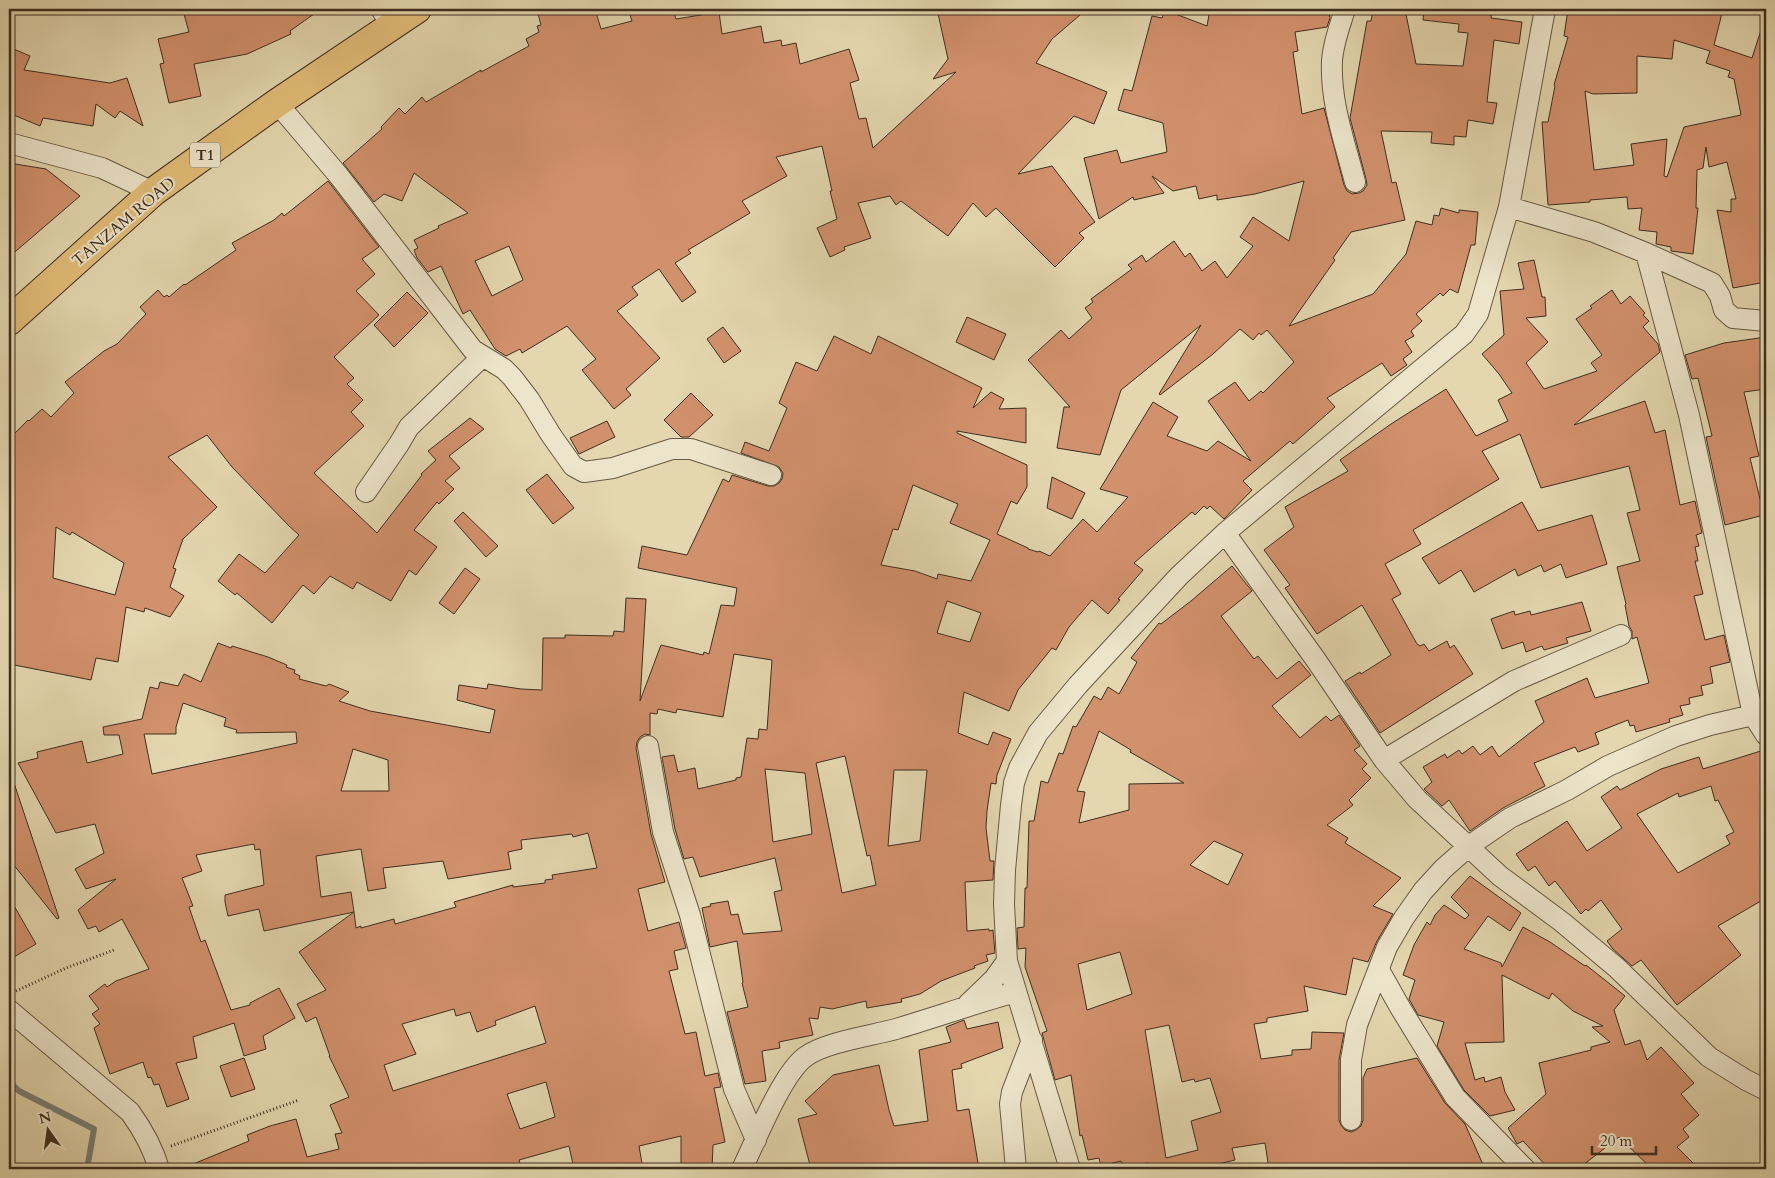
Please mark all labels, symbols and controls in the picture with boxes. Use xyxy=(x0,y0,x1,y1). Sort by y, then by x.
road number: T1 xyxy=(190,142,220,168)
street label: TANZAM ROAD xyxy=(67,172,180,271)
north arrow xyxy=(22,1106,72,1156)
text: N xyxy=(37,1107,53,1129)
scale bar xyxy=(1592,1123,1656,1155)
text: 20 m xyxy=(1600,1131,1632,1151)

